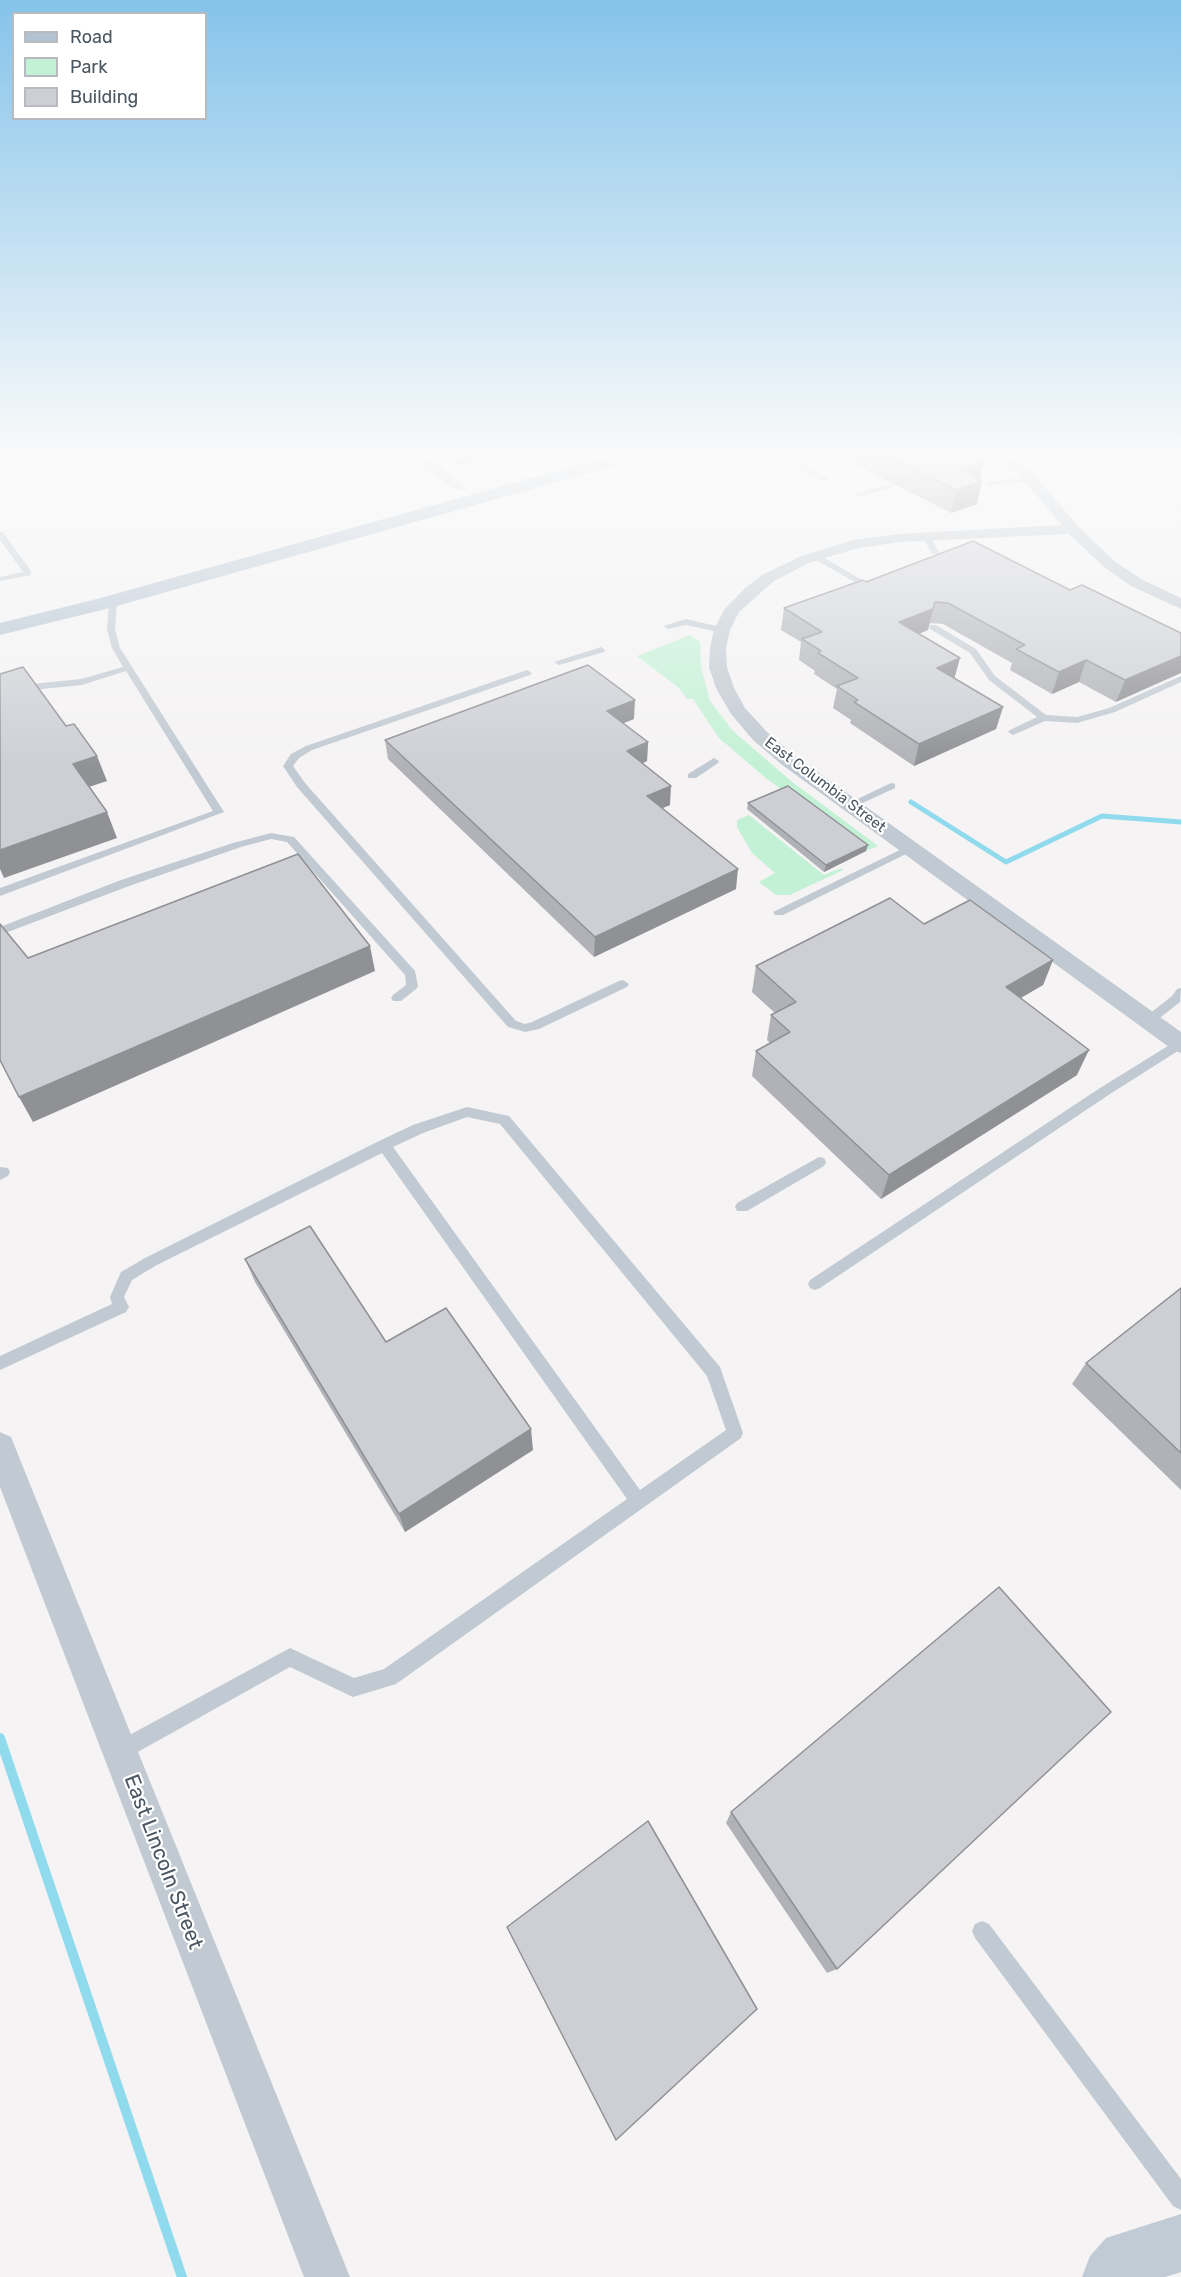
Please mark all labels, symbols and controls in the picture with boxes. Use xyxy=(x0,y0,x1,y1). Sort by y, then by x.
legend xyxy=(12,12,207,120)
text: Road xyxy=(70,26,113,48)
text: Park xyxy=(70,56,107,78)
text: Building xyxy=(70,86,138,108)
street label: East Columbia Street xyxy=(761,734,889,836)
street label: East Lincoln Street xyxy=(118,1771,208,1953)

